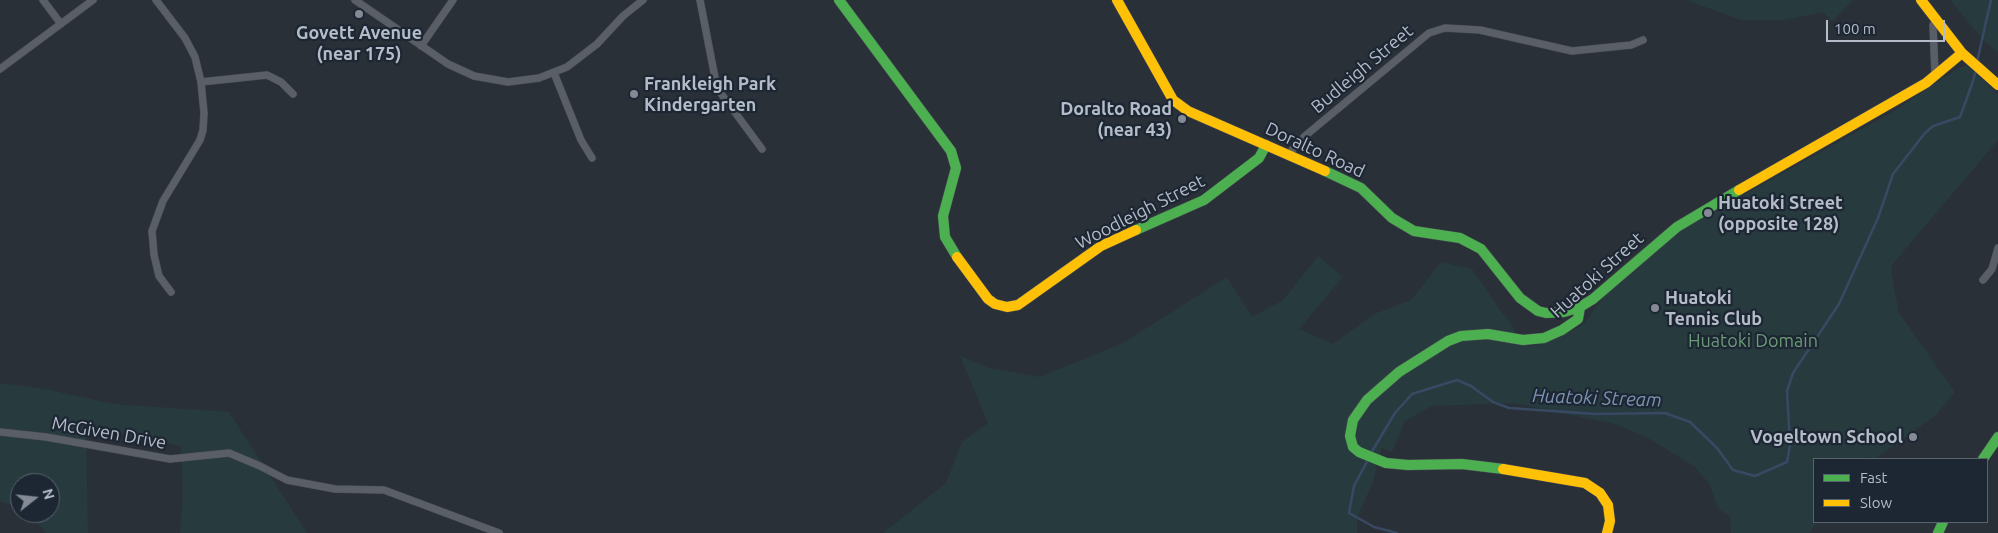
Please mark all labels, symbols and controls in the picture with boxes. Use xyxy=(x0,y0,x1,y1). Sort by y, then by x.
marker: Govett Avenue (near 175) xyxy=(353,8,365,20)
scale bar xyxy=(1828,10,1947,42)
street label: Budleigh Street xyxy=(1307,20,1417,118)
text: 100 m xyxy=(1834,20,1876,37)
place label: Govett Avenue (near 175) xyxy=(296,22,422,64)
place label: Frankleigh Park Kindergarten xyxy=(644,73,776,116)
marker: Frankleigh Park Kindergarten xyxy=(628,88,640,100)
place label: Doralto Road (near 43) xyxy=(1060,98,1172,140)
marker: Doralto Road (near 43) xyxy=(1176,113,1188,125)
street label: Doralto Road xyxy=(1262,118,1368,182)
street label: Woodleigh Street xyxy=(1072,170,1208,254)
place label: Huatoki Street (opposite 128) xyxy=(1718,192,1843,234)
marker: Huatoki Street (opposite 128) xyxy=(1702,207,1714,219)
street label: Huatoki Street xyxy=(1546,228,1648,322)
place label: Huatoki Tennis Club xyxy=(1665,287,1762,330)
marker: Huatoki Tennis Club xyxy=(1649,302,1661,314)
park label: Huatoki Domain xyxy=(1688,330,1818,352)
water label: Huatoki Stream xyxy=(1532,384,1662,412)
street label: McGiven Drive xyxy=(50,412,168,454)
place label: Vogeltown School xyxy=(1750,426,1903,448)
marker: Vogeltown School xyxy=(1907,431,1919,443)
legend xyxy=(1813,458,1988,523)
text: Fast xyxy=(1860,469,1887,486)
north arrow xyxy=(10,473,60,523)
text: N xyxy=(39,487,58,501)
text: Slow xyxy=(1860,494,1892,511)

